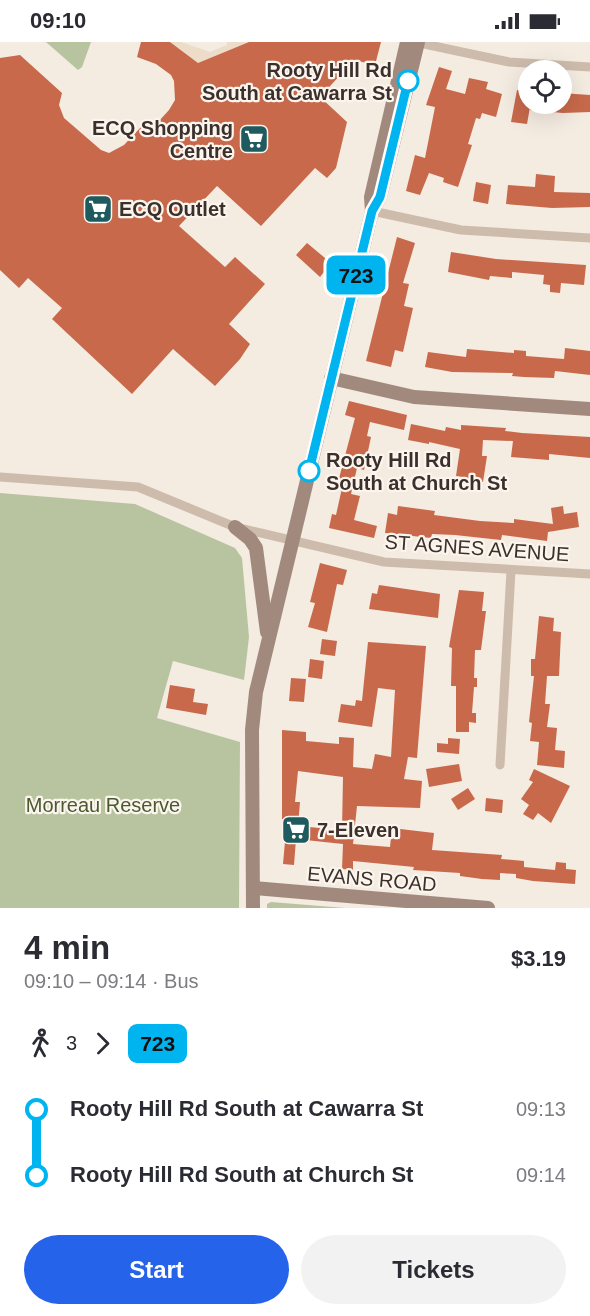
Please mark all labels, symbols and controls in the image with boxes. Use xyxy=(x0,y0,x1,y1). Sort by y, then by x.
text: 09:10 xyxy=(30,8,86,33)
place label: Rooty Hill Rd South at Cawarra St xyxy=(202,59,392,104)
map controls xyxy=(518,60,572,114)
button: locate xyxy=(518,60,572,114)
marker: Rooty Hill Rd South at Cawarra St xyxy=(397,70,419,92)
place label: ECQ Shopping Centre xyxy=(92,117,233,162)
supermarket icon: ECQ Shopping Centre xyxy=(238,123,270,155)
supermarket icon: ECQ Outlet xyxy=(82,193,114,225)
place label: ECQ Outlet xyxy=(119,198,226,220)
line badge: 723 xyxy=(322,256,391,294)
text: 723 xyxy=(338,264,374,287)
place label: Rooty Hill Rd South at Church St xyxy=(326,449,507,494)
marker: Rooty Hill Rd South at Church St xyxy=(298,460,320,482)
street label: ST AGNES AVENUE xyxy=(384,531,570,565)
park label: Morreau Reserve xyxy=(26,794,180,816)
supermarket icon: 7-Eleven xyxy=(280,814,312,846)
place label: 7-Eleven xyxy=(317,819,399,841)
street label: EVANS ROAD xyxy=(306,862,438,896)
text: 4 min xyxy=(24,929,110,966)
text: $3.19 xyxy=(511,946,566,971)
text: 09:10 – 09:14 · Bus xyxy=(24,970,199,992)
icon: walk xyxy=(24,1027,57,1060)
icon: forward xyxy=(86,1027,119,1060)
text: 3 xyxy=(66,1032,77,1054)
text: 723 xyxy=(140,1032,175,1055)
text: Rooty Hill Rd South at Cawarra St xyxy=(70,1096,423,1121)
text: 09:13 xyxy=(516,1098,566,1120)
text: Rooty Hill Rd South at Church St xyxy=(70,1162,413,1187)
text: 09:14 xyxy=(516,1164,566,1186)
button: Start xyxy=(24,1235,289,1304)
button: Tickets xyxy=(301,1235,566,1304)

